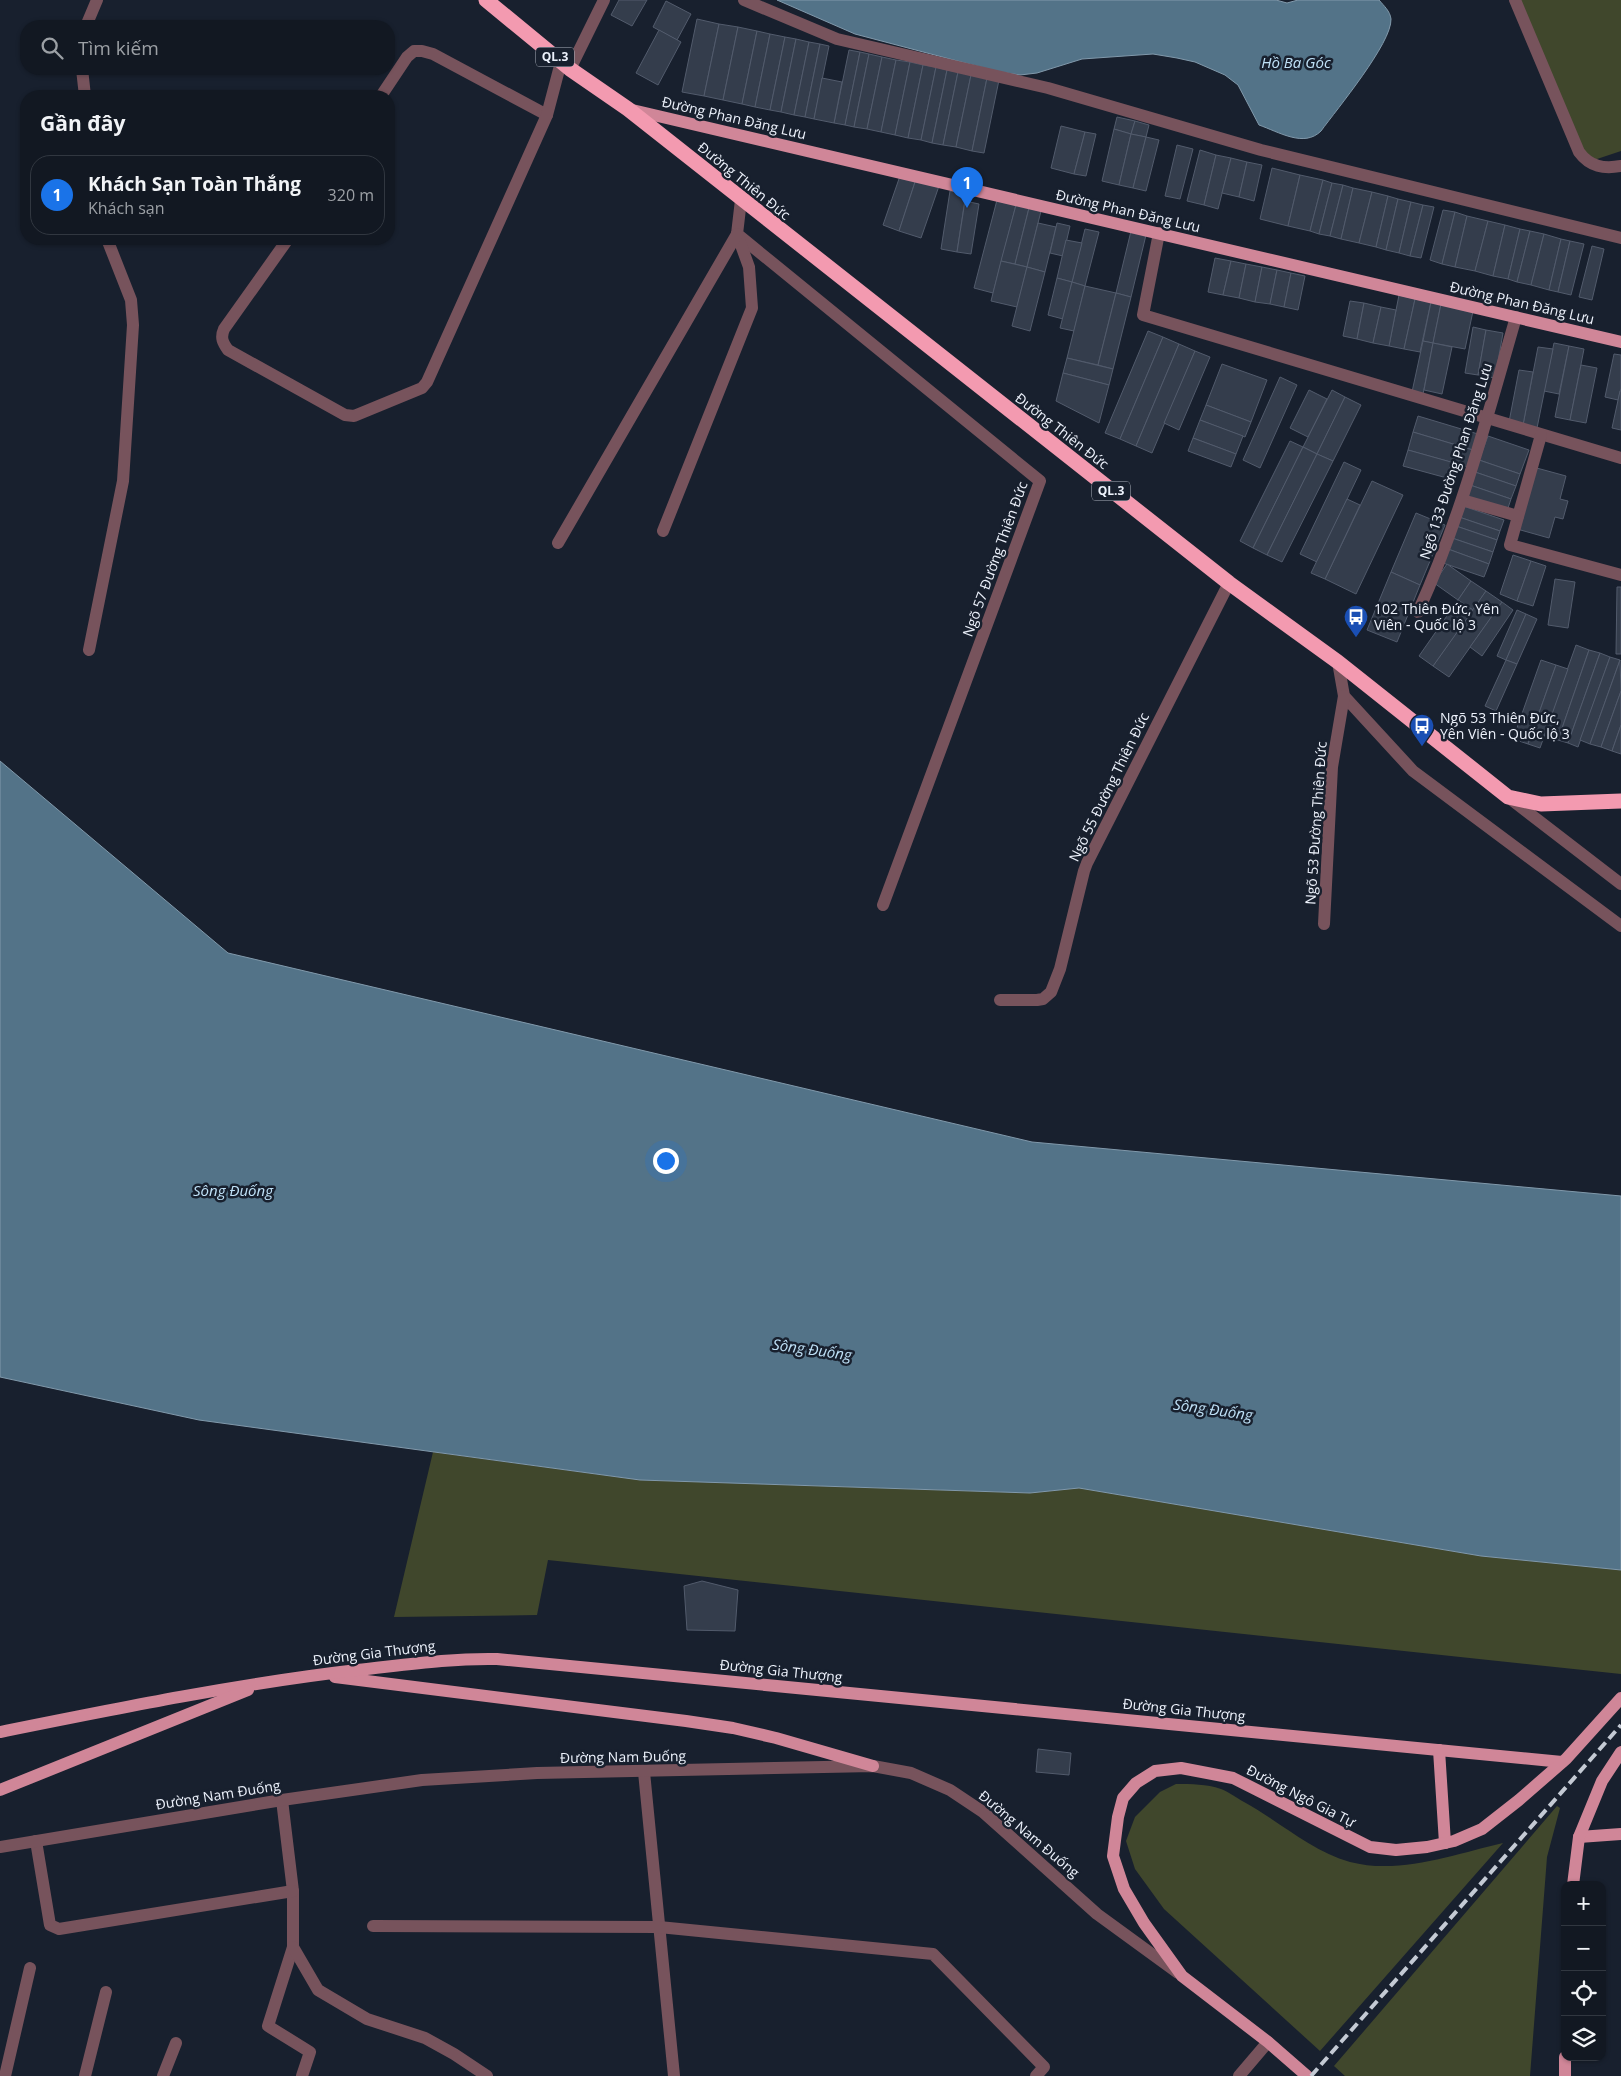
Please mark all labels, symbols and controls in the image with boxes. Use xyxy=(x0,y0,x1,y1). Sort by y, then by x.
search box xyxy=(20,20,395,75)
icon: search xyxy=(38,34,66,62)
text: Tìm kiếm xyxy=(78,35,159,61)
road number: QL.3 xyxy=(536,48,574,66)
water label: Hồ Ba Góc xyxy=(1261,52,1331,72)
street label: Đường Phan Đăng Lưu xyxy=(660,92,808,143)
text: Gần đây xyxy=(40,109,125,137)
street label: Đường Thiên Đức xyxy=(694,137,795,224)
pin: 1 xyxy=(951,167,983,208)
text: Khách Sạn Toàn Thắng xyxy=(88,171,301,197)
text: 1 xyxy=(52,184,62,206)
text: 320 m xyxy=(328,184,374,206)
street label: Đường Phan Đăng Lưu xyxy=(1054,185,1202,236)
text: Khách sạn xyxy=(88,197,164,219)
street label: Đường Phan Đăng Lưu xyxy=(1448,277,1596,328)
street label: Ngõ 133 Đường Phan Đăng Lưu xyxy=(1415,360,1496,562)
street label: Đường Thiên Đức xyxy=(1012,388,1113,473)
street label: Ngõ 57 Đường Thiên Đức xyxy=(958,478,1032,639)
road number: QL.3 xyxy=(1092,482,1130,501)
place label: 102 Thiên Đức, Yên Viên - Quốc lộ 3 xyxy=(1374,599,1499,634)
bus stop icon: 102 Thiên Đức, Yên Viên - Quốc lộ 3 xyxy=(1343,604,1369,638)
place label: Ngõ 53 Thiên Đức, Yên Viên - Quốc lộ 3 xyxy=(1440,708,1570,743)
street label: Ngõ 55 Đường Thiên Đức xyxy=(1064,709,1153,865)
bus stop icon: Ngõ 53 Thiên Đức, Yên Viên - Quốc lộ 3 xyxy=(1409,713,1435,747)
street label: Ngõ 53 Đường Thiên Đức xyxy=(1300,740,1331,905)
your location xyxy=(653,1148,679,1174)
water label: Sông Đuống xyxy=(193,1180,274,1200)
water label: Sông Đuống xyxy=(771,1334,854,1365)
water label: Sông Đuống xyxy=(1172,1394,1255,1425)
street label: Đường Gia Thượng xyxy=(312,1636,437,1669)
street label: Đường Gia Thượng xyxy=(719,1655,844,1686)
street label: Đường Gia Thượng xyxy=(1122,1694,1247,1725)
street label: Đường Nam Đuống xyxy=(560,1746,687,1767)
street label: Đường Ngô Gia Tự xyxy=(1243,1760,1360,1832)
street label: Đường Nam Đuống xyxy=(154,1775,282,1814)
street label: Đường Nam Đuống xyxy=(975,1786,1084,1882)
map controls xyxy=(1561,1881,1606,2061)
button: + xyxy=(1561,1881,1606,1926)
button: − xyxy=(1561,1926,1606,1971)
button: locate xyxy=(1561,1971,1606,2016)
button: layers xyxy=(1561,2016,1606,2061)

